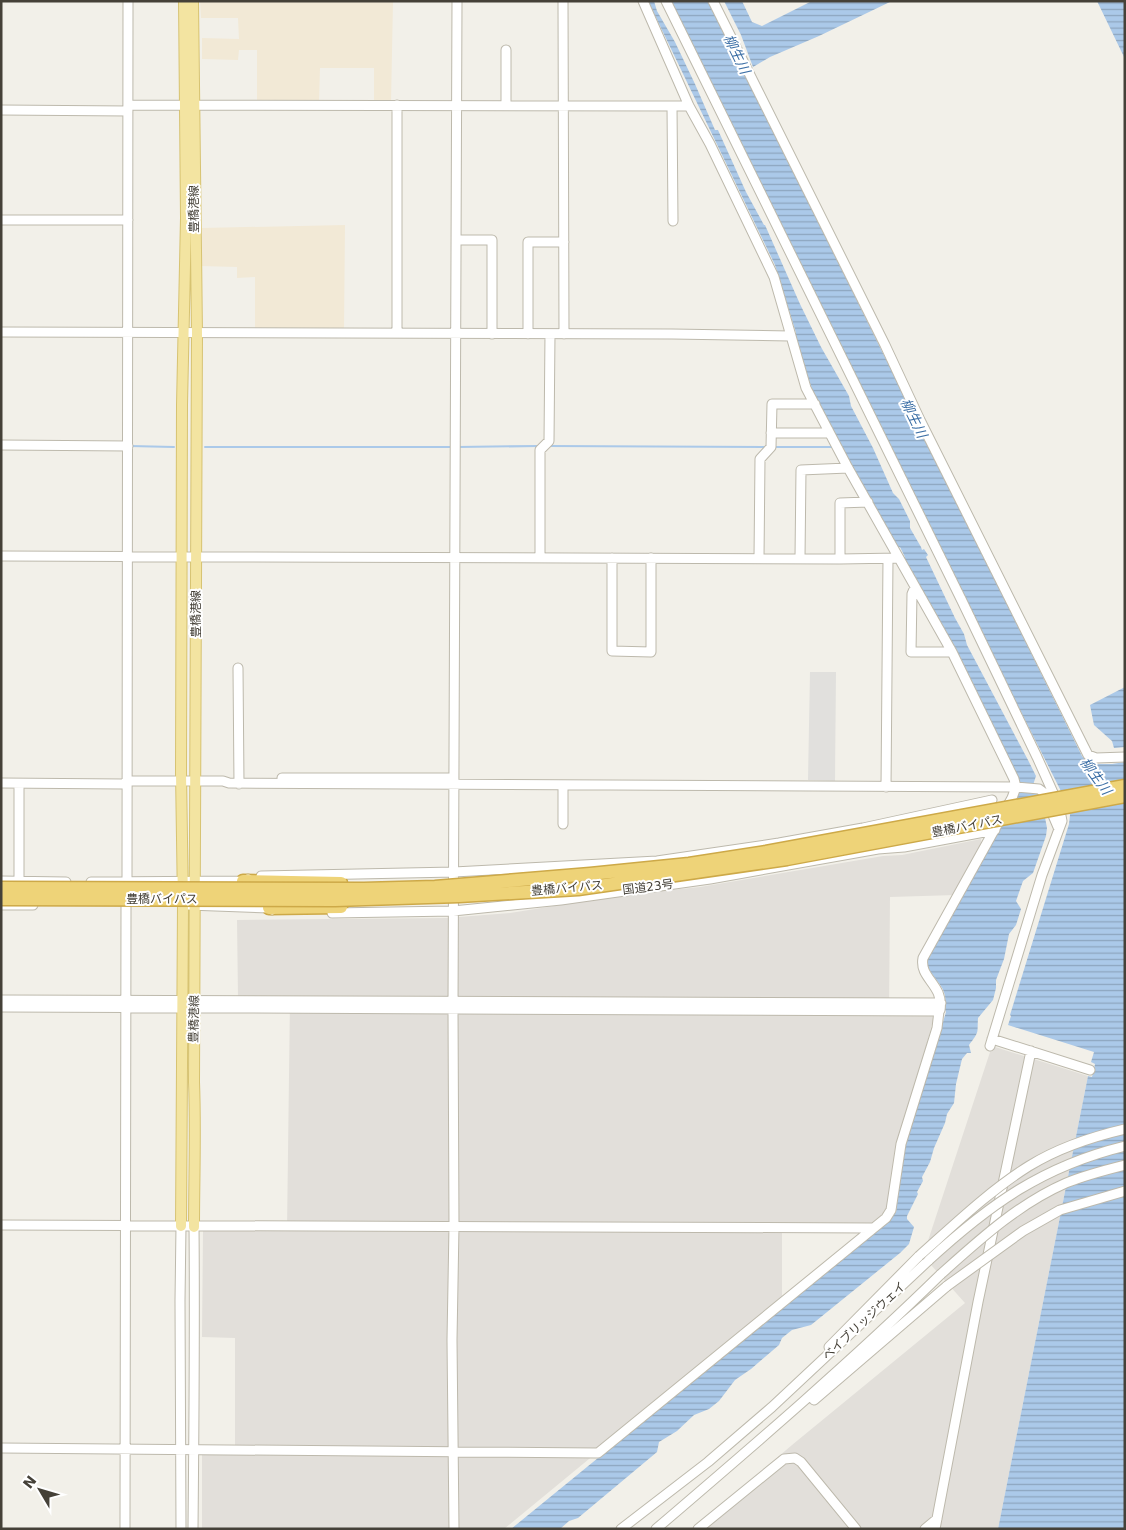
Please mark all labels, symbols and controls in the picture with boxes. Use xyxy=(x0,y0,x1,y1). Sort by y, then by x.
water label: 柳生川 xyxy=(721,32,754,78)
street label: 豊橋港線 xyxy=(187,185,201,233)
water label: 柳生川 xyxy=(898,396,931,442)
street label: 豊橋港線 xyxy=(189,590,203,638)
water label: 柳生川 xyxy=(1077,754,1116,799)
street label: 豊橋バイパス xyxy=(930,812,1004,840)
street label: 国道23号 xyxy=(622,877,674,897)
street label: 豊橋バイパス xyxy=(531,878,603,898)
street label: 豊橋バイパス xyxy=(126,892,198,906)
street label: 豊橋港線 xyxy=(187,995,201,1043)
street label: ベイブリッジウェイ xyxy=(820,1279,908,1363)
north arrow xyxy=(15,1465,65,1515)
text: N xyxy=(20,1472,40,1492)

